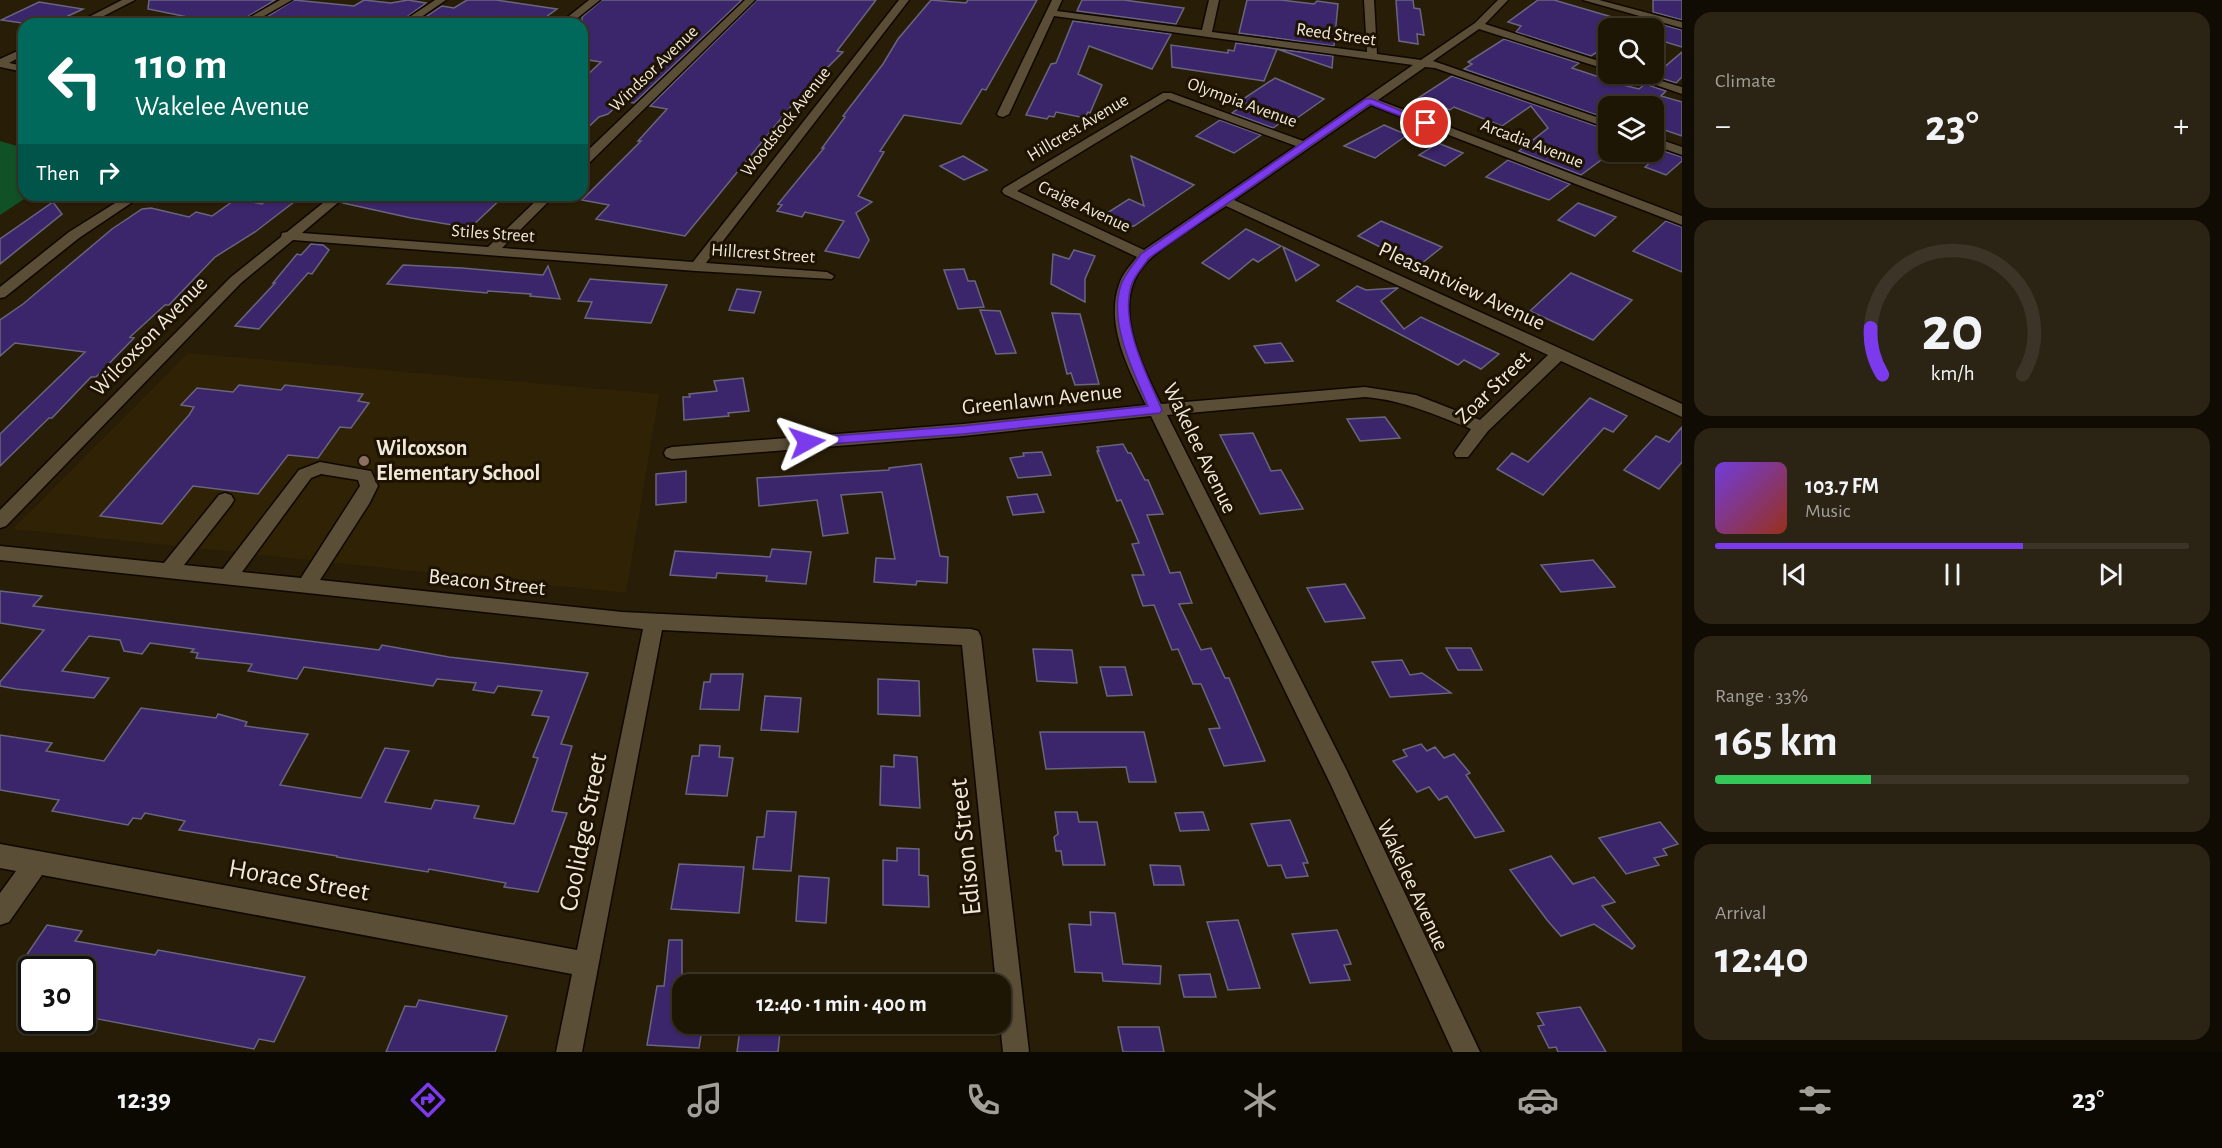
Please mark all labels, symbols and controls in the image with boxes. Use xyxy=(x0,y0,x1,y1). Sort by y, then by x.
map controls xyxy=(1598,18,1664,162)
button: search xyxy=(1598,18,1664,84)
street label: Reed Street xyxy=(1295,20,1377,50)
street label: Windsor Avenue xyxy=(606,22,702,116)
icon: left xyxy=(36,42,114,120)
text: 110 m xyxy=(135,44,227,86)
street label: Woodstock Avenue xyxy=(738,64,834,180)
text: Climate xyxy=(1715,71,1776,91)
street label: Olympia Avenue xyxy=(1185,75,1299,131)
street label: Hillcrest Avenue xyxy=(1024,91,1132,165)
text: Wakelee Avenue xyxy=(135,93,309,120)
button: layers xyxy=(1598,96,1664,162)
pin xyxy=(1400,97,1451,148)
text: 23° xyxy=(1925,104,1979,149)
icon: arrive xyxy=(1409,106,1442,139)
text: − xyxy=(1715,110,1731,143)
text: + xyxy=(2173,110,2189,143)
street label: Arcadia Avenue xyxy=(1478,116,1586,172)
icon: right xyxy=(92,156,125,189)
text: Then xyxy=(36,162,80,184)
street label: Craige Avenue xyxy=(1035,178,1133,236)
street label: Stiles Street xyxy=(451,222,535,246)
street label: Pleasantview Avenue xyxy=(1375,238,1549,334)
street label: Hillcrest Street xyxy=(710,241,816,267)
street label: Wilcoxson Avenue xyxy=(87,272,211,400)
text: 20 xyxy=(1921,299,1983,361)
street label: Zoar Street xyxy=(1451,346,1535,428)
text: km/h xyxy=(1930,363,1974,384)
street label: Wakelee Avenue xyxy=(1159,379,1241,517)
street label: Greenlawn Avenue xyxy=(961,380,1123,418)
position arrow xyxy=(775,410,839,474)
place label: Wilcoxson Elementary School xyxy=(376,437,540,485)
marker: Wilcoxson Elementary School xyxy=(357,454,371,468)
text: 103.7 FM xyxy=(1805,475,1879,497)
text: Music xyxy=(1805,501,1851,521)
icon: previous xyxy=(1778,558,1811,591)
icon: pause xyxy=(1936,558,1969,591)
icon: next xyxy=(2094,558,2127,591)
street label: Beacon Street xyxy=(427,565,547,599)
text: Range · 33% xyxy=(1715,686,1808,706)
text: 165 km xyxy=(1715,719,1838,764)
street label: Coolidge Street xyxy=(554,750,612,914)
street label: Edison Street xyxy=(944,777,986,917)
street label: Wakelee Avenue xyxy=(1373,816,1453,954)
street label: Horace Street xyxy=(226,854,372,906)
text: Arrival xyxy=(1715,903,1766,923)
text: 12:40 xyxy=(1715,936,1809,981)
speed limit sign: 30 xyxy=(18,956,96,1034)
text: 12:40 · 1 min · 400 m xyxy=(756,993,927,1015)
icon: directions xyxy=(407,1079,449,1121)
icon: music xyxy=(684,1079,726,1121)
icon: phone xyxy=(962,1079,1004,1121)
icon: climate xyxy=(1239,1079,1281,1121)
icon: car xyxy=(1517,1079,1559,1121)
icon: filters xyxy=(1794,1079,1836,1121)
text: 12:39 xyxy=(118,1086,171,1113)
text: 23° xyxy=(2072,1086,2104,1113)

